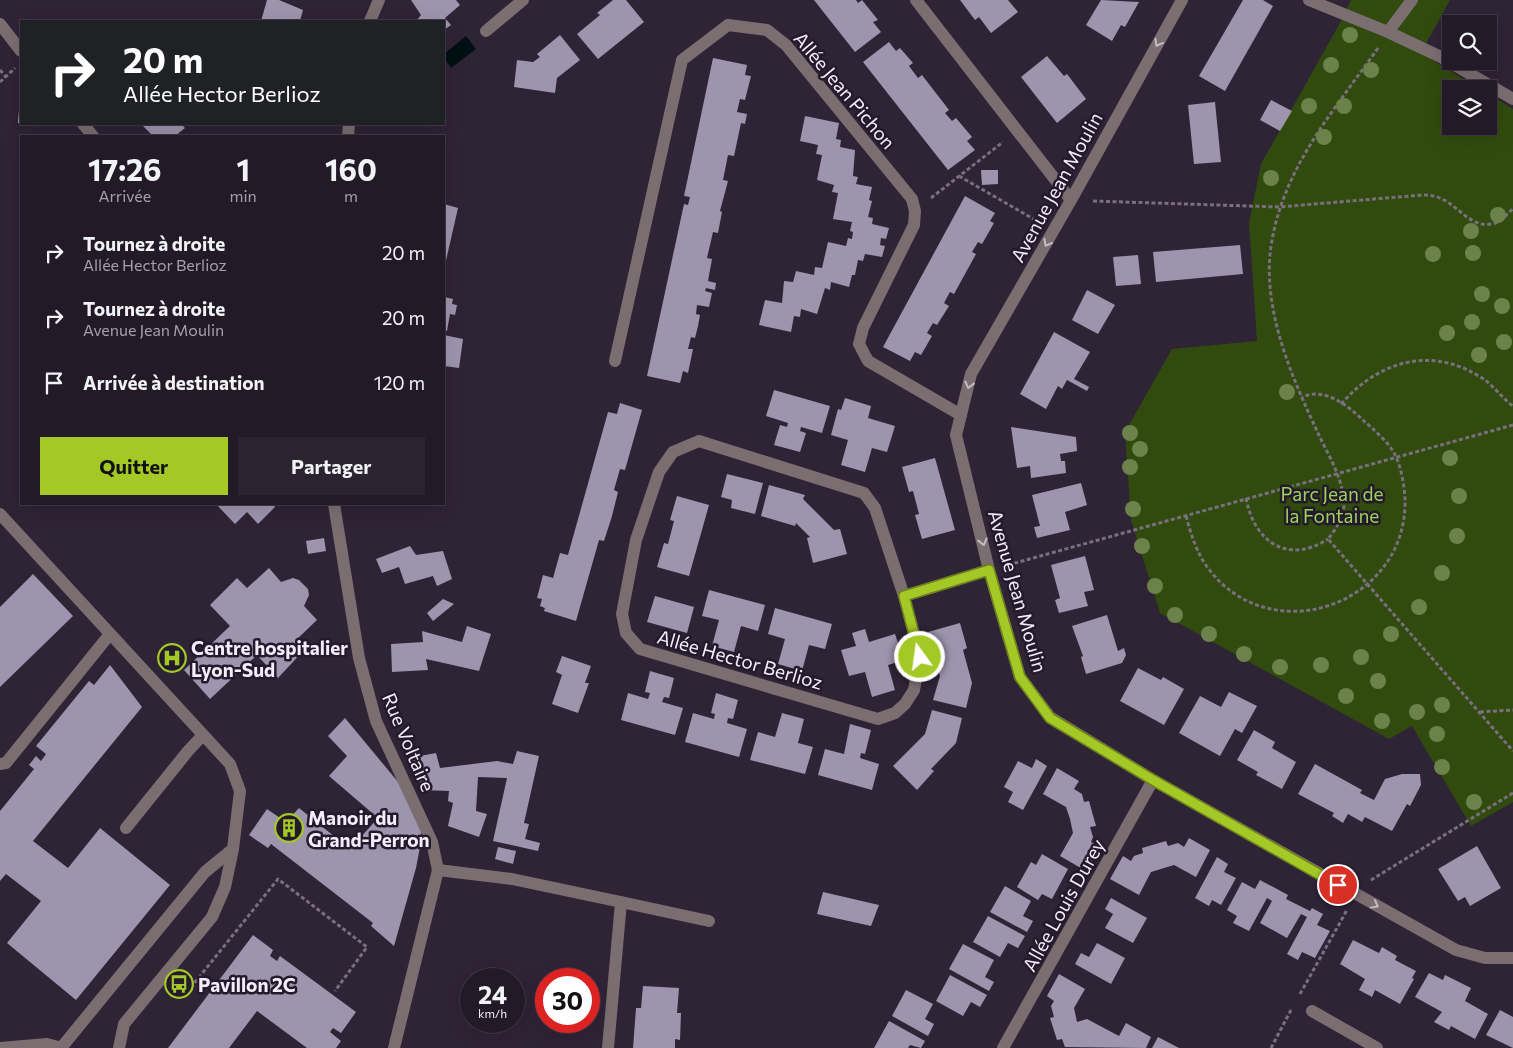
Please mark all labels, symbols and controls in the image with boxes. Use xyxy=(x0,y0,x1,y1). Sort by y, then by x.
map controls xyxy=(1442,15,1497,135)
button: search xyxy=(1442,15,1497,70)
street label: Allée Jean Pichon xyxy=(789,27,901,153)
text: 20 m xyxy=(123,37,203,80)
one-way arrow xyxy=(1155,37,1165,46)
icon: right xyxy=(40,40,105,105)
text: Allée Hector Berlioz xyxy=(123,80,321,107)
button: layers xyxy=(1442,80,1497,135)
street label: Avenue Jean Moulin xyxy=(1005,108,1107,266)
text: 17:26 xyxy=(88,150,161,187)
text: 1 xyxy=(236,150,250,187)
text: 160 xyxy=(325,150,377,187)
text: Arrivée xyxy=(98,186,151,205)
text: min xyxy=(230,186,257,205)
text: m xyxy=(344,186,358,205)
text: Tournez à droite xyxy=(83,232,225,255)
one-way arrow xyxy=(1043,237,1053,246)
icon: right xyxy=(40,239,68,267)
text: 20 m xyxy=(382,241,425,264)
text: Allée Hector Berlioz xyxy=(83,255,227,274)
text: Tournez à droite xyxy=(83,297,225,320)
icon: right xyxy=(40,304,68,332)
text: 20 m xyxy=(382,306,425,329)
text: Avenue Jean Moulin xyxy=(83,320,224,339)
icon: arrive xyxy=(40,369,68,397)
text: Arrivée à destination xyxy=(83,371,265,394)
text: 120 m xyxy=(374,371,425,394)
one-way arrow xyxy=(964,380,975,389)
button: Quitter xyxy=(40,437,228,495)
button: Partager xyxy=(238,437,425,495)
park label: Parc Jean de la Fontaine xyxy=(1280,482,1384,527)
street label: Avenue Jean Moulin xyxy=(984,507,1052,675)
one-way arrow xyxy=(977,538,987,546)
street label: Allée Hector Berlioz xyxy=(655,624,825,694)
position arrow xyxy=(893,630,945,682)
place label: Centre hospitalier Lyon-Sud xyxy=(191,636,348,681)
hospital icon: Centre hospitalier Lyon-Sud xyxy=(157,643,187,673)
street label: Rue Voltaire xyxy=(378,689,440,795)
place label: Manoir du Grand-Perron xyxy=(308,806,430,851)
building icon: Manoir du Grand-Perron xyxy=(274,813,304,843)
street label: Allée Louis Durey xyxy=(1017,835,1109,975)
pin xyxy=(1317,864,1359,906)
icon: arrive xyxy=(1324,871,1352,899)
one-way arrow xyxy=(1369,899,1378,909)
speed limit sign: 30 xyxy=(535,968,600,1033)
bus stop icon: Pavillon 2C xyxy=(164,969,194,999)
place label: Pavillon 2C xyxy=(198,973,296,996)
text: 24 xyxy=(478,979,507,1009)
text: km/h xyxy=(478,1006,507,1020)

